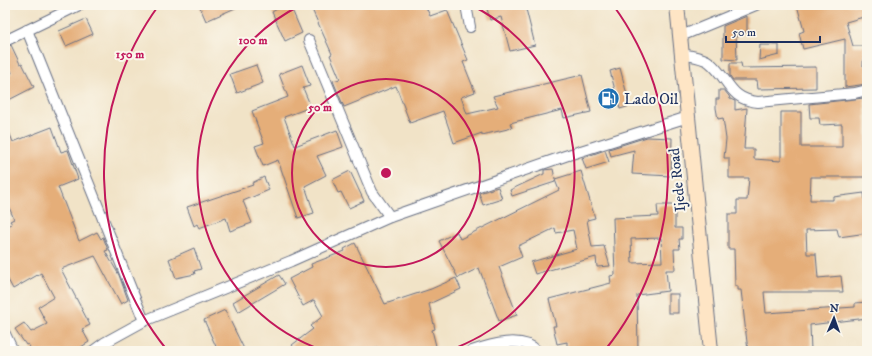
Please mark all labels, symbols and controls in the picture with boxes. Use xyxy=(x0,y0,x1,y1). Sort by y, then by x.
scale bar xyxy=(726,18,820,44)
text: 50 m xyxy=(732,25,756,40)
text: 100 m xyxy=(239,33,267,48)
text: 150 m xyxy=(116,47,144,62)
fuel station icon: Lado Oil xyxy=(595,86,621,112)
place label: Lado Oil xyxy=(624,90,679,109)
text: 50 m xyxy=(307,100,332,115)
street label: Ijede Road xyxy=(665,147,690,213)
centre of rings xyxy=(379,166,393,180)
north arrow xyxy=(814,298,854,338)
text: N xyxy=(830,302,839,316)

